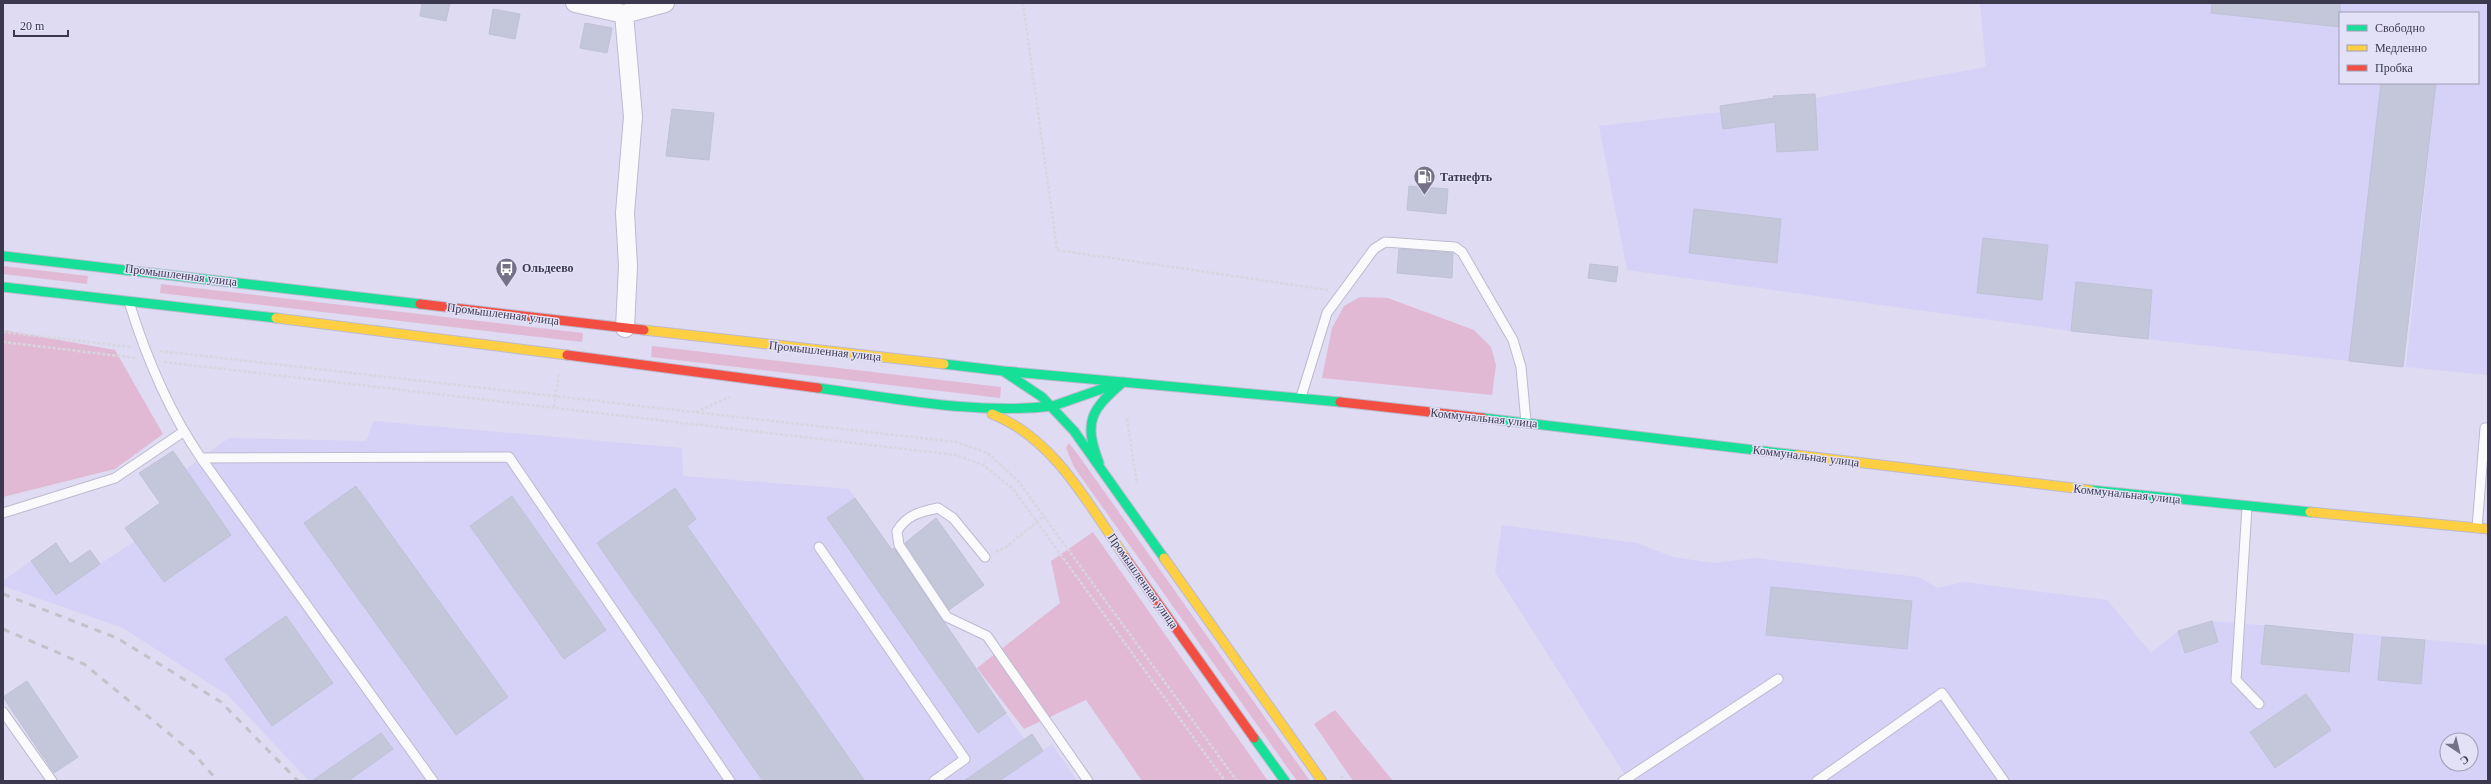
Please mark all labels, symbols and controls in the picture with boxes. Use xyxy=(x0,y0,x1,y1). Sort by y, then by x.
scale bar xyxy=(14,12,68,38)
legend xyxy=(2339,12,2479,84)
text: 20 m xyxy=(20,19,45,33)
text: Свободно xyxy=(2375,21,2425,35)
text: Медленно xyxy=(2375,41,2427,55)
text: Пробка xyxy=(2375,61,2413,75)
fuel station icon: Татнефть xyxy=(1412,164,1438,197)
place label: Татнефть xyxy=(1440,170,1493,184)
bus stop icon: Ольдеево xyxy=(494,255,520,288)
street label: Промышленная улица xyxy=(124,261,239,289)
place label: Ольдеево xyxy=(522,261,574,275)
street label: Промышленная улица xyxy=(446,300,561,328)
street label: Промышленная улица xyxy=(768,338,883,364)
street label: Коммунальная улица xyxy=(1430,405,1539,431)
street label: Коммунальная улица xyxy=(1752,442,1861,470)
street label: Коммунальная улица xyxy=(2073,481,2182,507)
street label: Промышленная улица xyxy=(1105,531,1182,632)
north arrow xyxy=(2439,732,2479,772)
text: С xyxy=(2458,753,2471,767)

